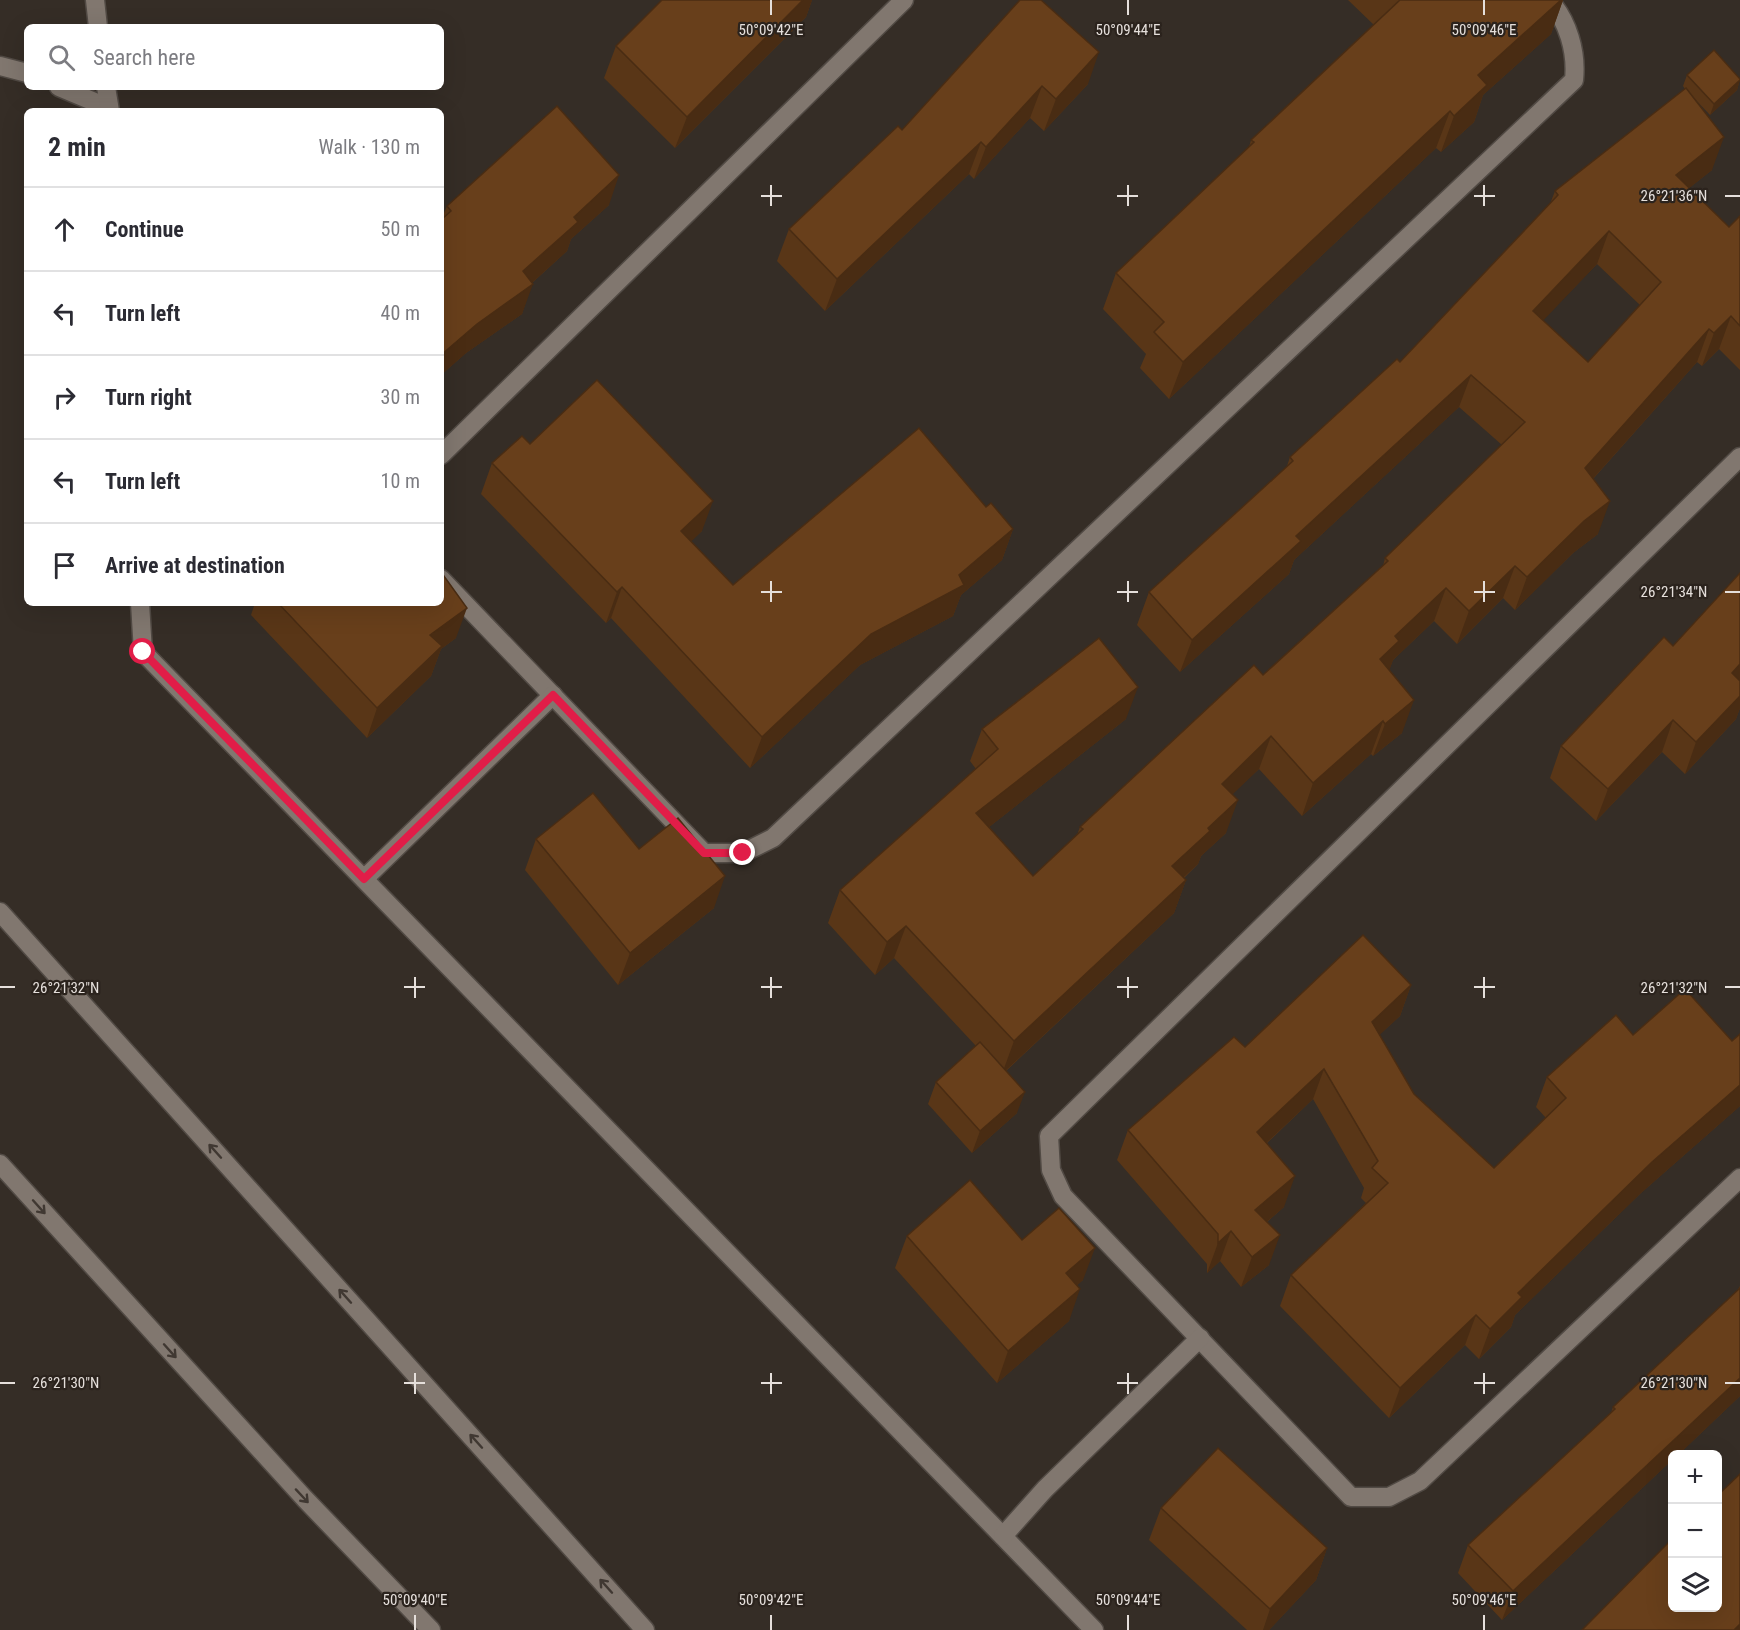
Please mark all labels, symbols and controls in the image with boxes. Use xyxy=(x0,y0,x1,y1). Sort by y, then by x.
text: 50°09'42"E xyxy=(739,21,803,39)
text: 50°09'44"E xyxy=(1096,21,1160,39)
text: 50°09'46"E xyxy=(1452,21,1516,39)
search box xyxy=(24,24,444,90)
icon: search xyxy=(45,41,78,74)
text: Search here xyxy=(93,45,195,70)
text: 2 min xyxy=(48,132,106,162)
text: Walk · 130 m xyxy=(319,135,420,159)
text: 26°21'36"N xyxy=(1641,187,1707,205)
icon: ahead xyxy=(48,213,81,246)
text: Continue xyxy=(105,217,184,242)
text: 50 m xyxy=(381,217,420,241)
icon: left xyxy=(48,297,81,330)
text: Turn left xyxy=(105,301,180,326)
text: 40 m xyxy=(381,301,420,325)
icon: right xyxy=(48,381,81,414)
text: Turn right xyxy=(105,385,192,410)
text: 30 m xyxy=(381,385,420,409)
icon: left xyxy=(48,465,81,498)
text: Turn left xyxy=(105,469,180,494)
text: 10 m xyxy=(381,469,420,493)
icon: arrive xyxy=(48,549,81,582)
text: Arrive at destination xyxy=(105,553,285,578)
text: 26°21'34"N xyxy=(1641,583,1707,601)
route start xyxy=(129,638,155,664)
route end xyxy=(729,839,755,865)
text: 26°21'32"N xyxy=(33,979,99,997)
text: 26°21'32"N xyxy=(1641,979,1707,997)
one-way arrow xyxy=(208,1144,222,1159)
one-way arrow xyxy=(32,1199,46,1214)
one-way arrow xyxy=(338,1289,352,1304)
one-way arrow xyxy=(163,1343,177,1358)
text: 26°21'30"N xyxy=(33,1374,99,1392)
text: 26°21'30"N xyxy=(1641,1374,1707,1392)
one-way arrow xyxy=(469,1434,483,1449)
map controls xyxy=(1668,1450,1722,1612)
button: + xyxy=(1668,1450,1722,1504)
one-way arrow xyxy=(295,1488,309,1503)
button: − xyxy=(1668,1504,1722,1558)
button: layers xyxy=(1668,1558,1722,1612)
one-way arrow xyxy=(599,1579,613,1594)
text: 50°09'40"E xyxy=(383,1591,447,1609)
text: 50°09'42"E xyxy=(739,1591,803,1609)
text: 50°09'44"E xyxy=(1096,1591,1160,1609)
text: 50°09'46"E xyxy=(1452,1591,1516,1609)

